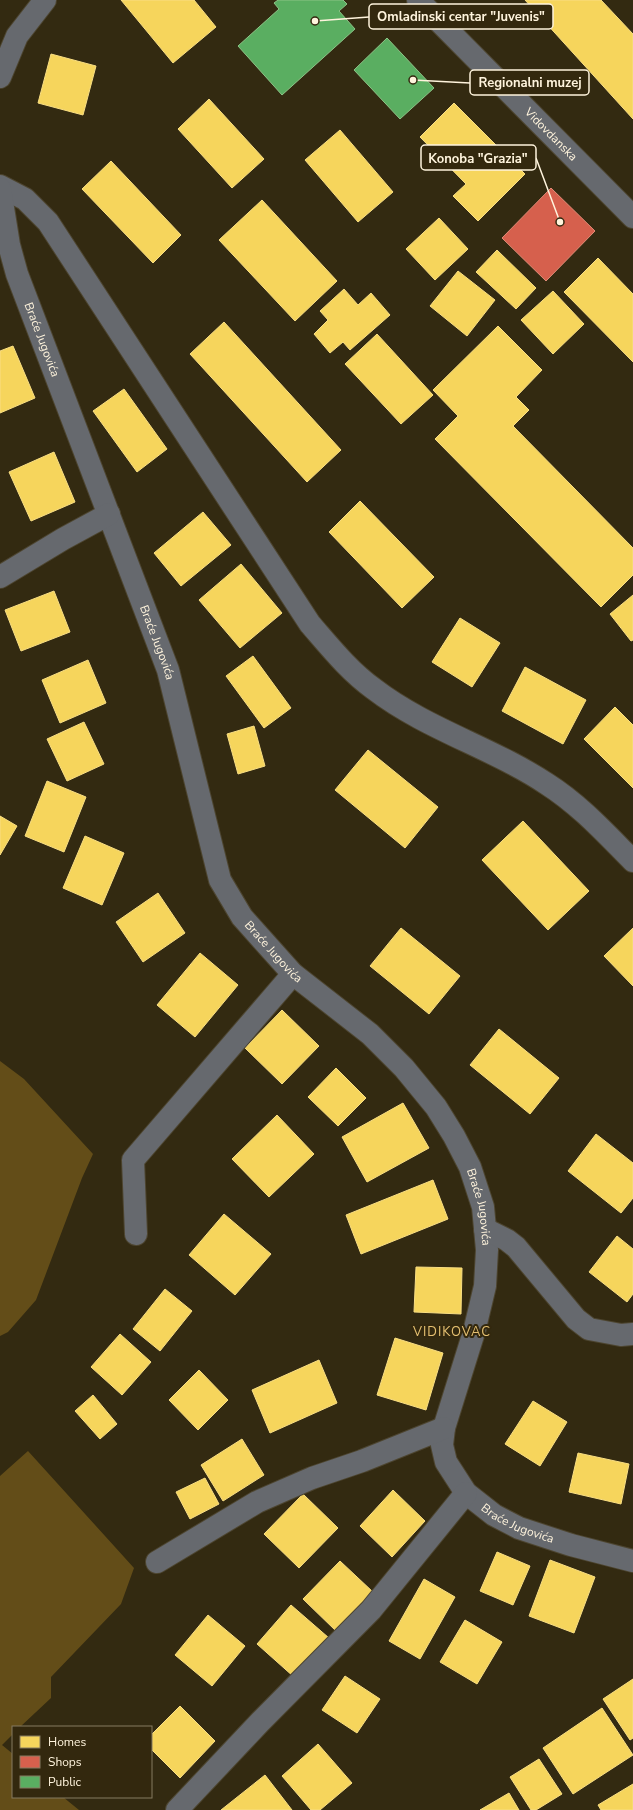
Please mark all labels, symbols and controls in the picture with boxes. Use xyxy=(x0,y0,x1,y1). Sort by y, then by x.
callout: Omladinski centar "Juvenis" xyxy=(369,4,553,29)
text: Omladinski centar "Juvenis" xyxy=(377,8,545,26)
callout: Regionalni muzej xyxy=(470,70,589,95)
text: Regionalni muzej xyxy=(478,74,582,92)
street label: Vidovdanska xyxy=(520,103,581,164)
callout: Konoba "Grazia" xyxy=(421,145,536,170)
text: Konoba "Grazia" xyxy=(428,150,528,168)
street label: Braće Jugovića xyxy=(20,300,64,379)
street label: Braće Jugovića xyxy=(136,603,178,681)
street label: Braće Jugovića xyxy=(241,917,306,986)
street label: Braće Jugovića xyxy=(463,1166,495,1246)
district label: VIDIKOVAC xyxy=(412,1323,491,1341)
street label: Braće Jugovića xyxy=(478,1500,556,1547)
legend xyxy=(12,1726,152,1798)
text: Homes xyxy=(48,1734,86,1750)
text: Shops xyxy=(48,1754,82,1770)
text: Public xyxy=(48,1774,82,1790)

